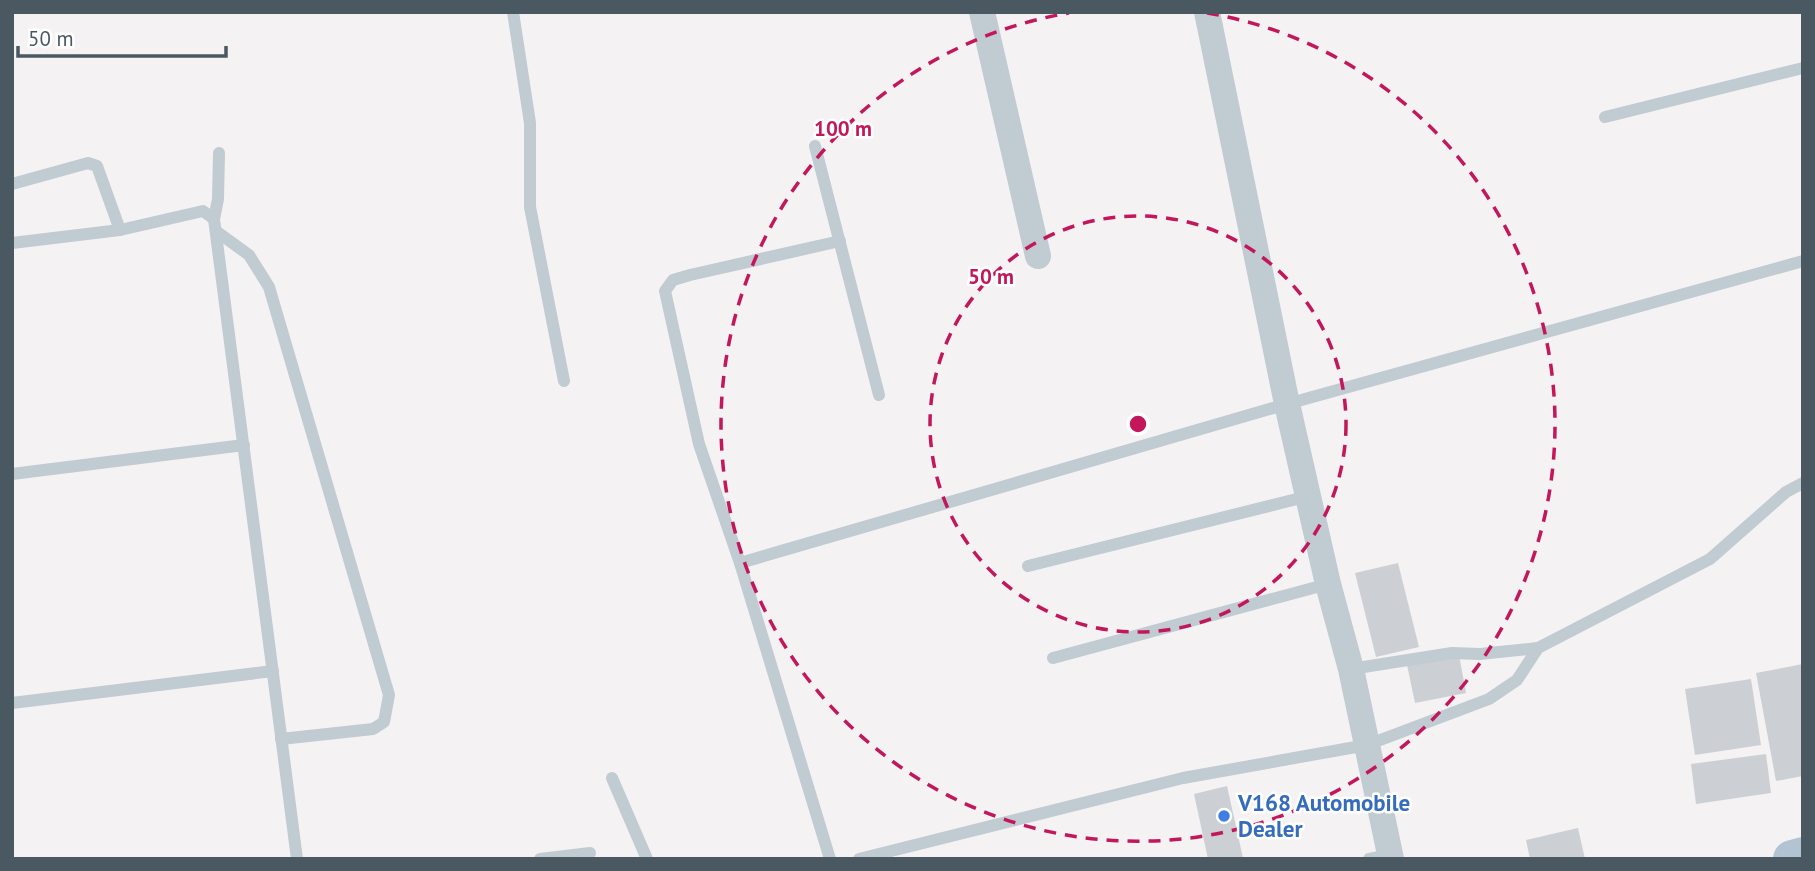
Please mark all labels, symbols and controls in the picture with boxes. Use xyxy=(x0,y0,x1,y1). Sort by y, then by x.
scale bar xyxy=(18,14,226,58)
text: 50 m xyxy=(28,25,74,52)
text: 100 m xyxy=(814,115,872,142)
text: 50 m xyxy=(968,263,1014,290)
centre of rings xyxy=(1126,412,1150,436)
place label: V168 Automobile Dealer xyxy=(1237,788,1410,843)
marker: V168 Automobile Dealer xyxy=(1216,808,1232,824)

